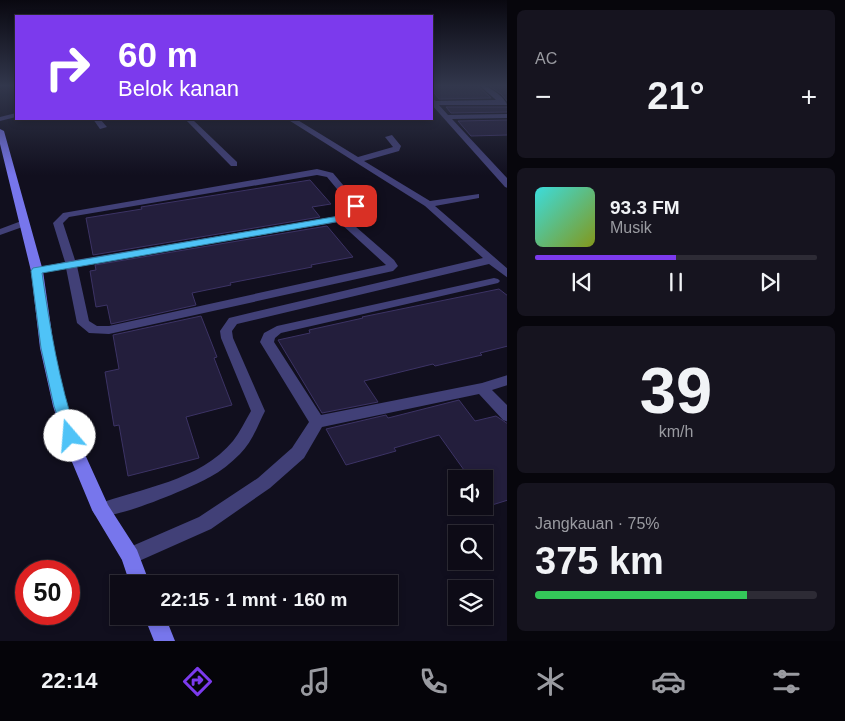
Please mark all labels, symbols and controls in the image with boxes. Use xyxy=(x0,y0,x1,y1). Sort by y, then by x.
icon: right xyxy=(35,35,100,100)
text: 60 m xyxy=(118,35,198,74)
text: AC xyxy=(535,50,557,67)
text: 21° xyxy=(647,75,705,117)
text: Belok kanan xyxy=(118,76,239,101)
text: − xyxy=(535,81,551,112)
text: + xyxy=(801,81,817,112)
pin xyxy=(335,185,377,227)
icon: arrive xyxy=(342,192,370,220)
text: 93.3 FM xyxy=(610,197,680,218)
text: Musik xyxy=(610,219,652,236)
icon: previous xyxy=(568,268,596,296)
icon: pause xyxy=(662,268,690,296)
icon: next xyxy=(756,268,784,296)
text: 39 xyxy=(640,354,712,427)
position arrow xyxy=(43,409,95,461)
text: km/h xyxy=(659,423,693,440)
map controls xyxy=(448,470,493,625)
button: sound xyxy=(448,470,493,515)
text: Jangkauan · 75% xyxy=(535,515,660,532)
button: search xyxy=(448,525,493,570)
text: 375 km xyxy=(535,540,664,582)
speed limit sign: 50 xyxy=(15,560,80,625)
button: layers xyxy=(448,580,493,625)
text: 22:15 · 1 mnt · 160 m xyxy=(161,589,347,610)
icon: directions xyxy=(180,664,215,699)
icon: music xyxy=(298,664,333,699)
icon: phone xyxy=(416,664,451,699)
icon: climate xyxy=(533,664,568,699)
icon: car xyxy=(651,664,686,699)
icon: filters xyxy=(769,664,804,699)
text: 22:14 xyxy=(41,668,98,693)

